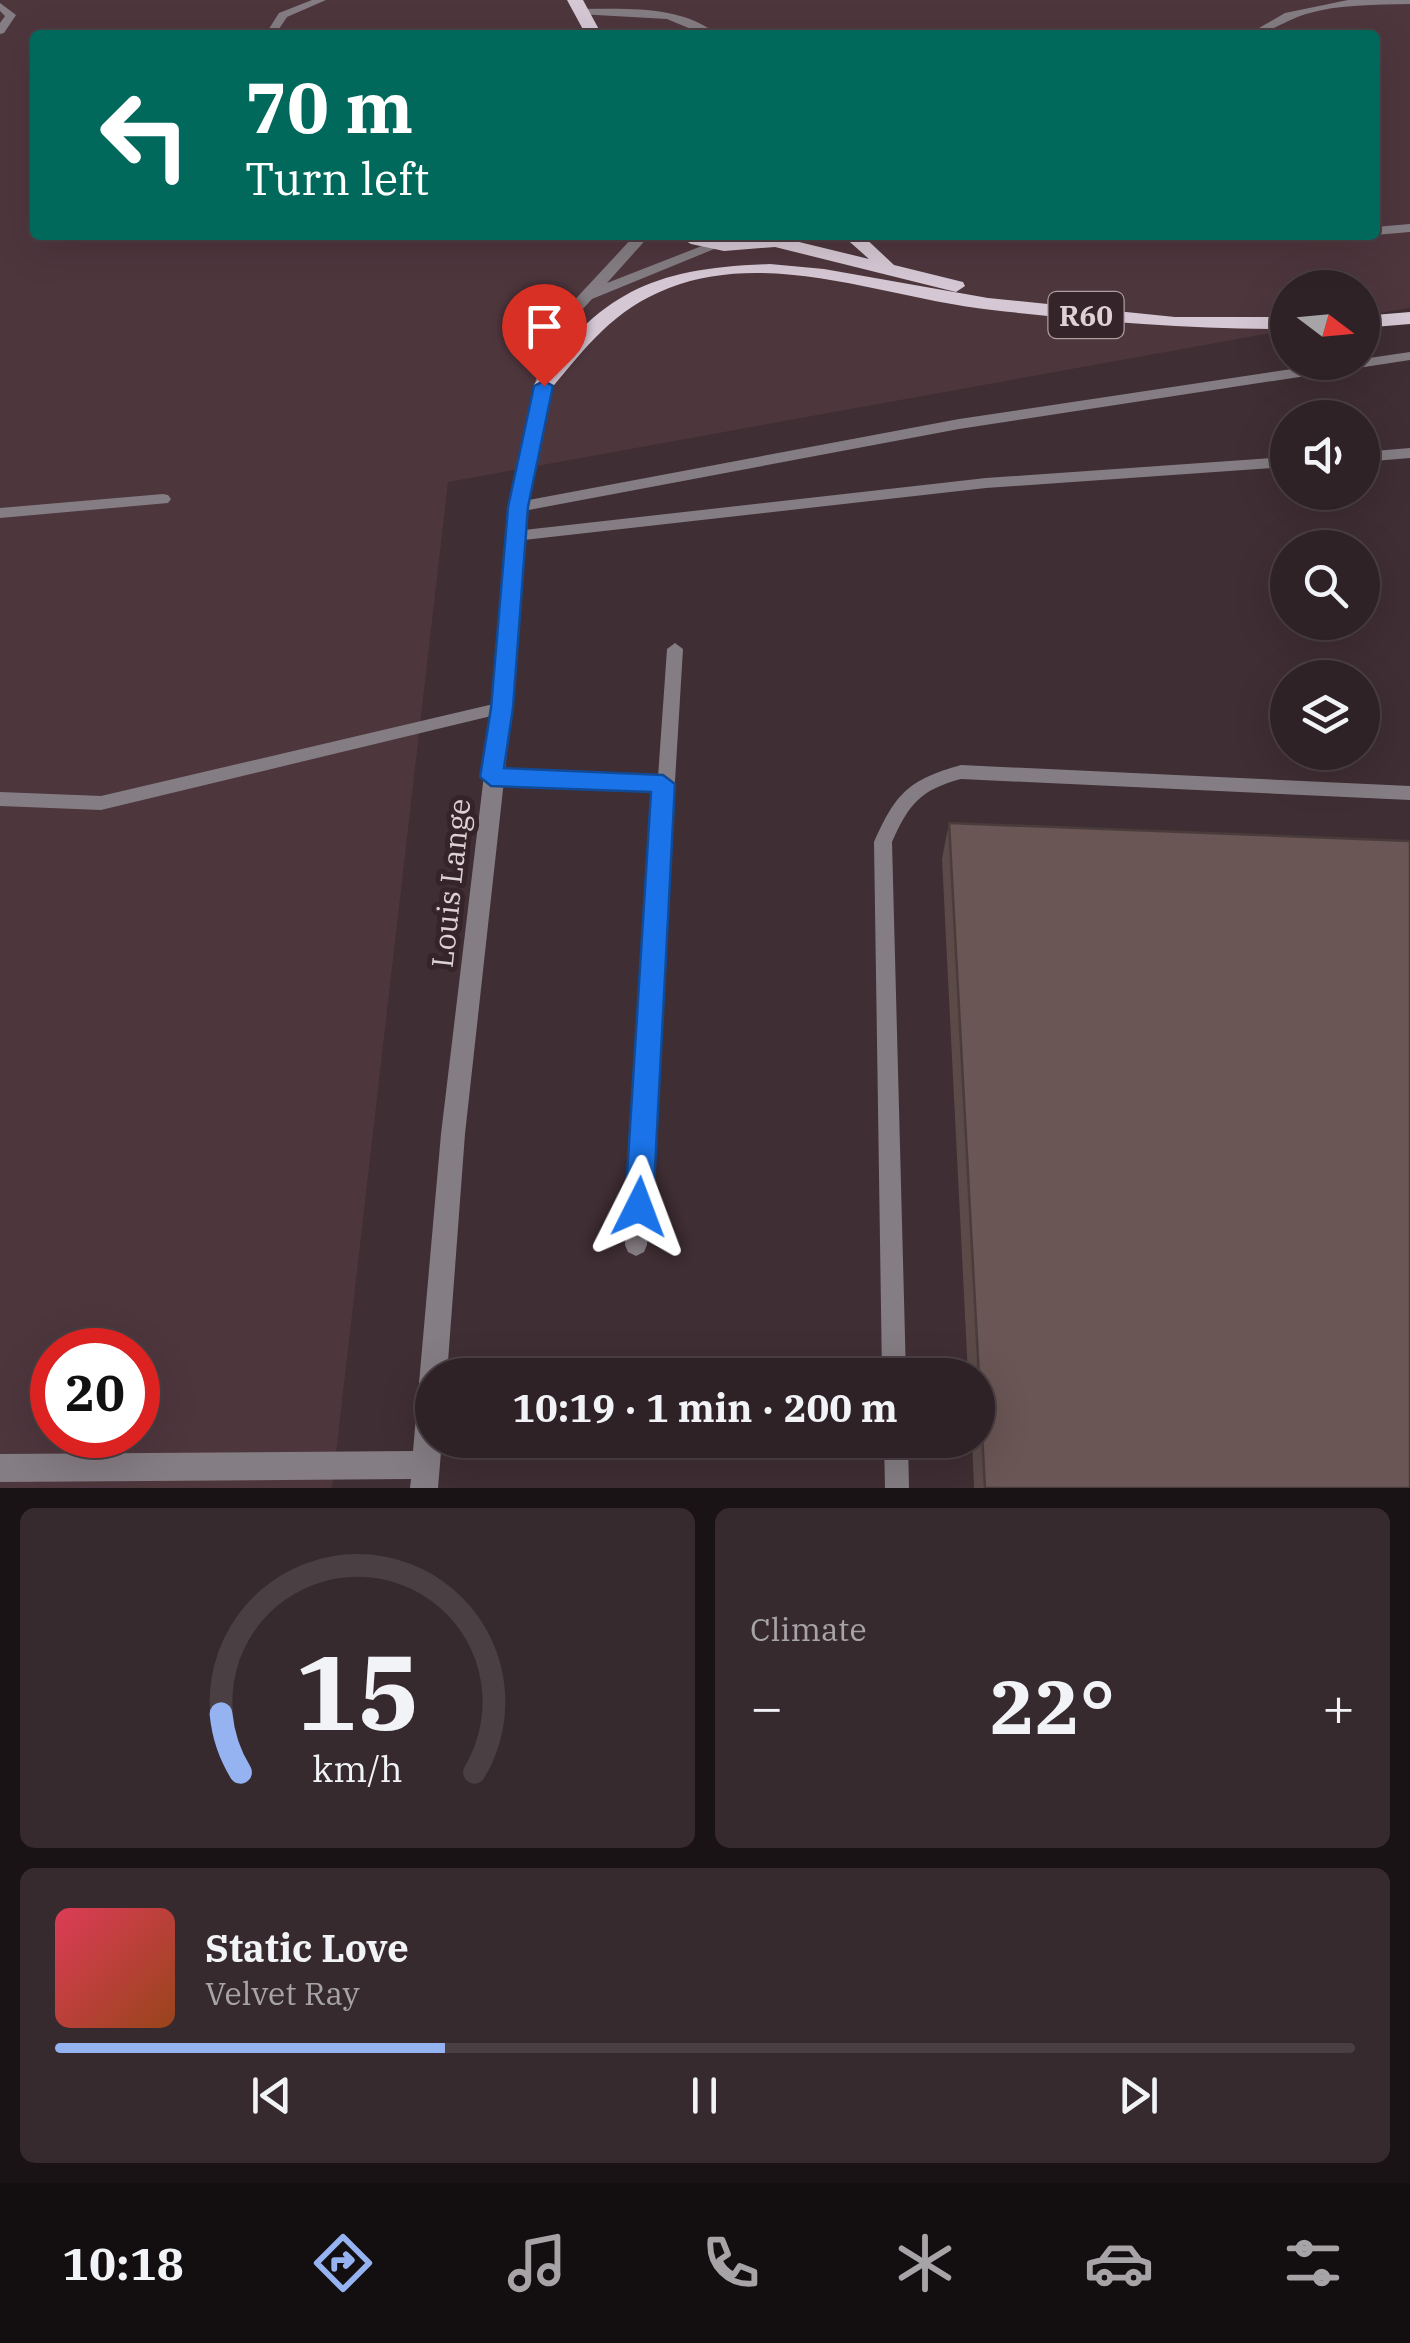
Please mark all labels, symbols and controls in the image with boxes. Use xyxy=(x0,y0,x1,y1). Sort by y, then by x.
text: 70 m xyxy=(245,61,413,152)
icon: left xyxy=(80,70,210,200)
text: Turn left xyxy=(245,149,429,207)
north arrow xyxy=(1270,270,1380,380)
map controls xyxy=(1270,270,1380,770)
pin xyxy=(502,284,587,387)
road number: R60 xyxy=(1048,292,1124,338)
icon: arrive xyxy=(517,299,572,354)
button: sound xyxy=(1270,400,1380,510)
button: search xyxy=(1270,530,1380,640)
button: layers xyxy=(1270,660,1380,770)
street label: Louis Lange xyxy=(422,796,478,970)
position arrow xyxy=(587,1155,691,1259)
speed limit sign: 20 xyxy=(30,1328,160,1458)
text: 10:19 · 1 min · 200 m xyxy=(512,1383,898,1432)
text: Climate xyxy=(750,1608,867,1650)
text: 15 xyxy=(295,1623,420,1759)
text: 22° xyxy=(990,1657,1115,1755)
text: − xyxy=(750,1671,783,1742)
text: + xyxy=(1322,1671,1355,1742)
text: km/h xyxy=(312,1745,403,1792)
text: Static Love xyxy=(205,1923,409,1972)
text: Velvet Ray xyxy=(205,1972,360,2014)
icon: previous xyxy=(244,2068,299,2123)
icon: pause xyxy=(677,2068,732,2123)
icon: next xyxy=(1111,2068,1166,2123)
icon: directions xyxy=(308,2228,378,2298)
icon: music xyxy=(502,2228,572,2298)
icon: phone xyxy=(696,2228,766,2298)
icon: climate xyxy=(890,2228,960,2298)
icon: car xyxy=(1084,2228,1154,2298)
icon: filters xyxy=(1278,2228,1348,2298)
text: 10:18 xyxy=(62,2234,184,2292)

